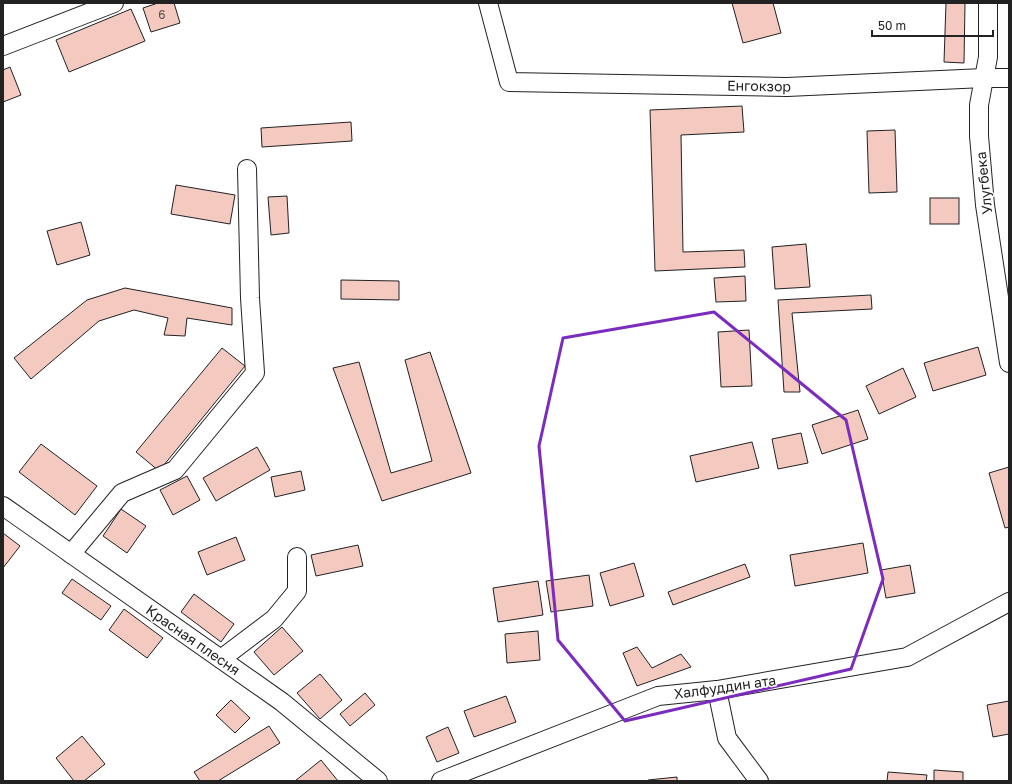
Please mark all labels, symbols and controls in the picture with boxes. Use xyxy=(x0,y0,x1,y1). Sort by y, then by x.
house number: 6 xyxy=(158,7,166,22)
scale bar xyxy=(872,12,993,38)
text: 50 m xyxy=(878,18,906,33)
street label: Енгокзор xyxy=(727,76,791,95)
street label: Улугбека xyxy=(972,151,995,215)
street label: Красная плесня xyxy=(143,601,244,678)
street label: Халфуддин ата xyxy=(673,671,777,702)

